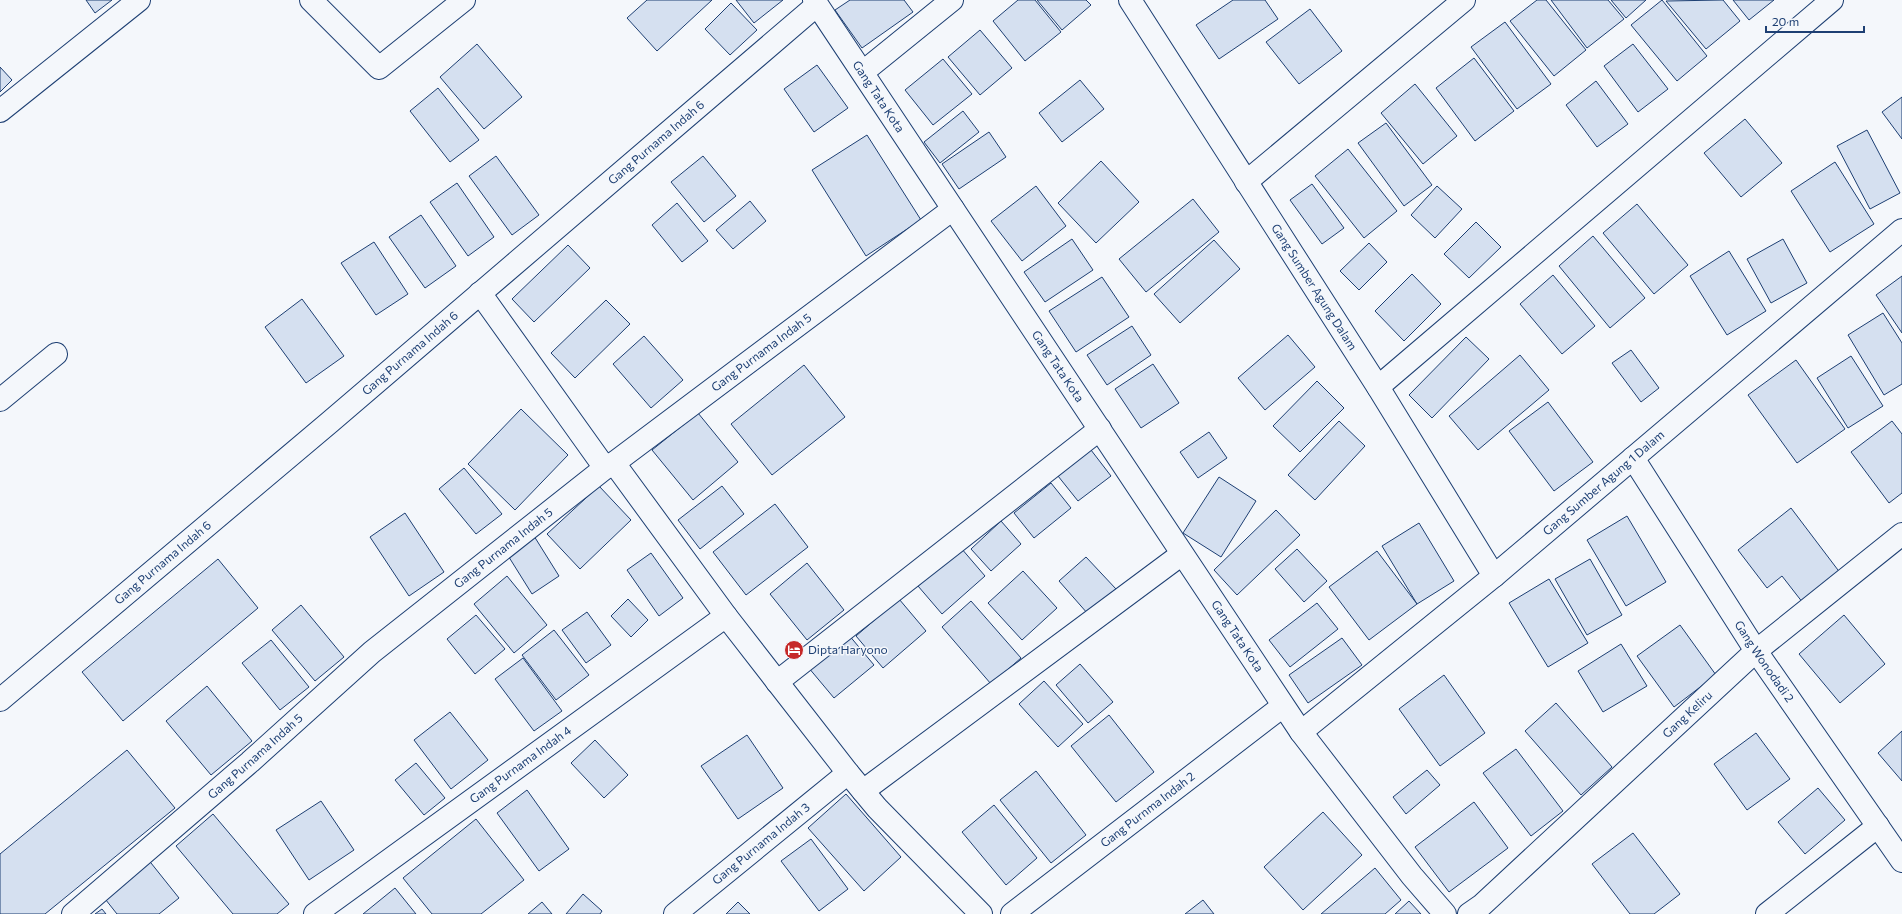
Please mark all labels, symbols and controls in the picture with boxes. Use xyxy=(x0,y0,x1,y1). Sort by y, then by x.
scale bar xyxy=(1766,8,1864,34)
text: 20 m xyxy=(1772,14,1799,28)
street label: Gang Tata Kota xyxy=(850,58,908,135)
street label: Gang Purnama Indah 6 xyxy=(605,97,707,187)
street label: Gang Sumber Agung Dalam xyxy=(1269,221,1361,352)
street label: Gang Purnama Indah 6 xyxy=(359,308,460,398)
street label: Gang Purnama Indah 5 xyxy=(708,310,814,394)
street label: Gang Tata Kota xyxy=(1030,327,1087,404)
street label: Gang Sumber Agung 1 Dalam xyxy=(1539,427,1667,538)
street label: Gang Purnama Indah 5 xyxy=(451,504,555,591)
street label: Gang Purnama Indah 6 xyxy=(111,517,213,607)
street label: Gang Tata Kota xyxy=(1209,597,1267,674)
street label: Gang Wonodadi 2 xyxy=(1732,617,1798,705)
hotel icon: Dipta Haryono xyxy=(783,639,805,661)
place label: Dipta Haryono xyxy=(808,642,888,656)
street label: Gang Keliru xyxy=(1659,687,1714,740)
street label: Gang Purnama Indah 5 xyxy=(204,710,305,801)
street label: Gang Purnama Indah 4 xyxy=(467,723,574,806)
street label: Gang Purnma Indah 2 xyxy=(1097,768,1197,850)
street label: Gang Purnama Indah 3 xyxy=(709,799,812,887)

